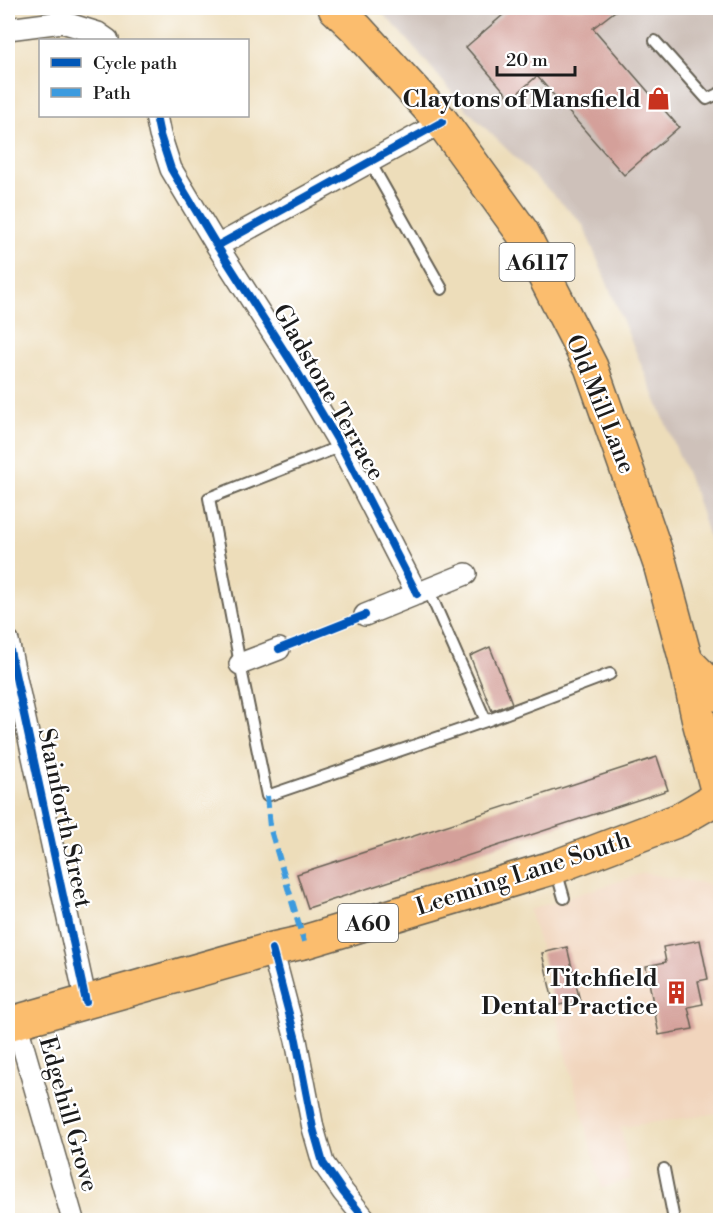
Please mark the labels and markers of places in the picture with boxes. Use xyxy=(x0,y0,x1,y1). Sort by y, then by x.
place label: Claytons of Mansfield xyxy=(402,85,641,115)
shop icon: Claytons of Mansfield xyxy=(646,86,672,112)
place label: Titchfield Dental Practice xyxy=(481,964,658,1022)
building icon: Titchfield Dental Practice xyxy=(663,979,689,1005)

